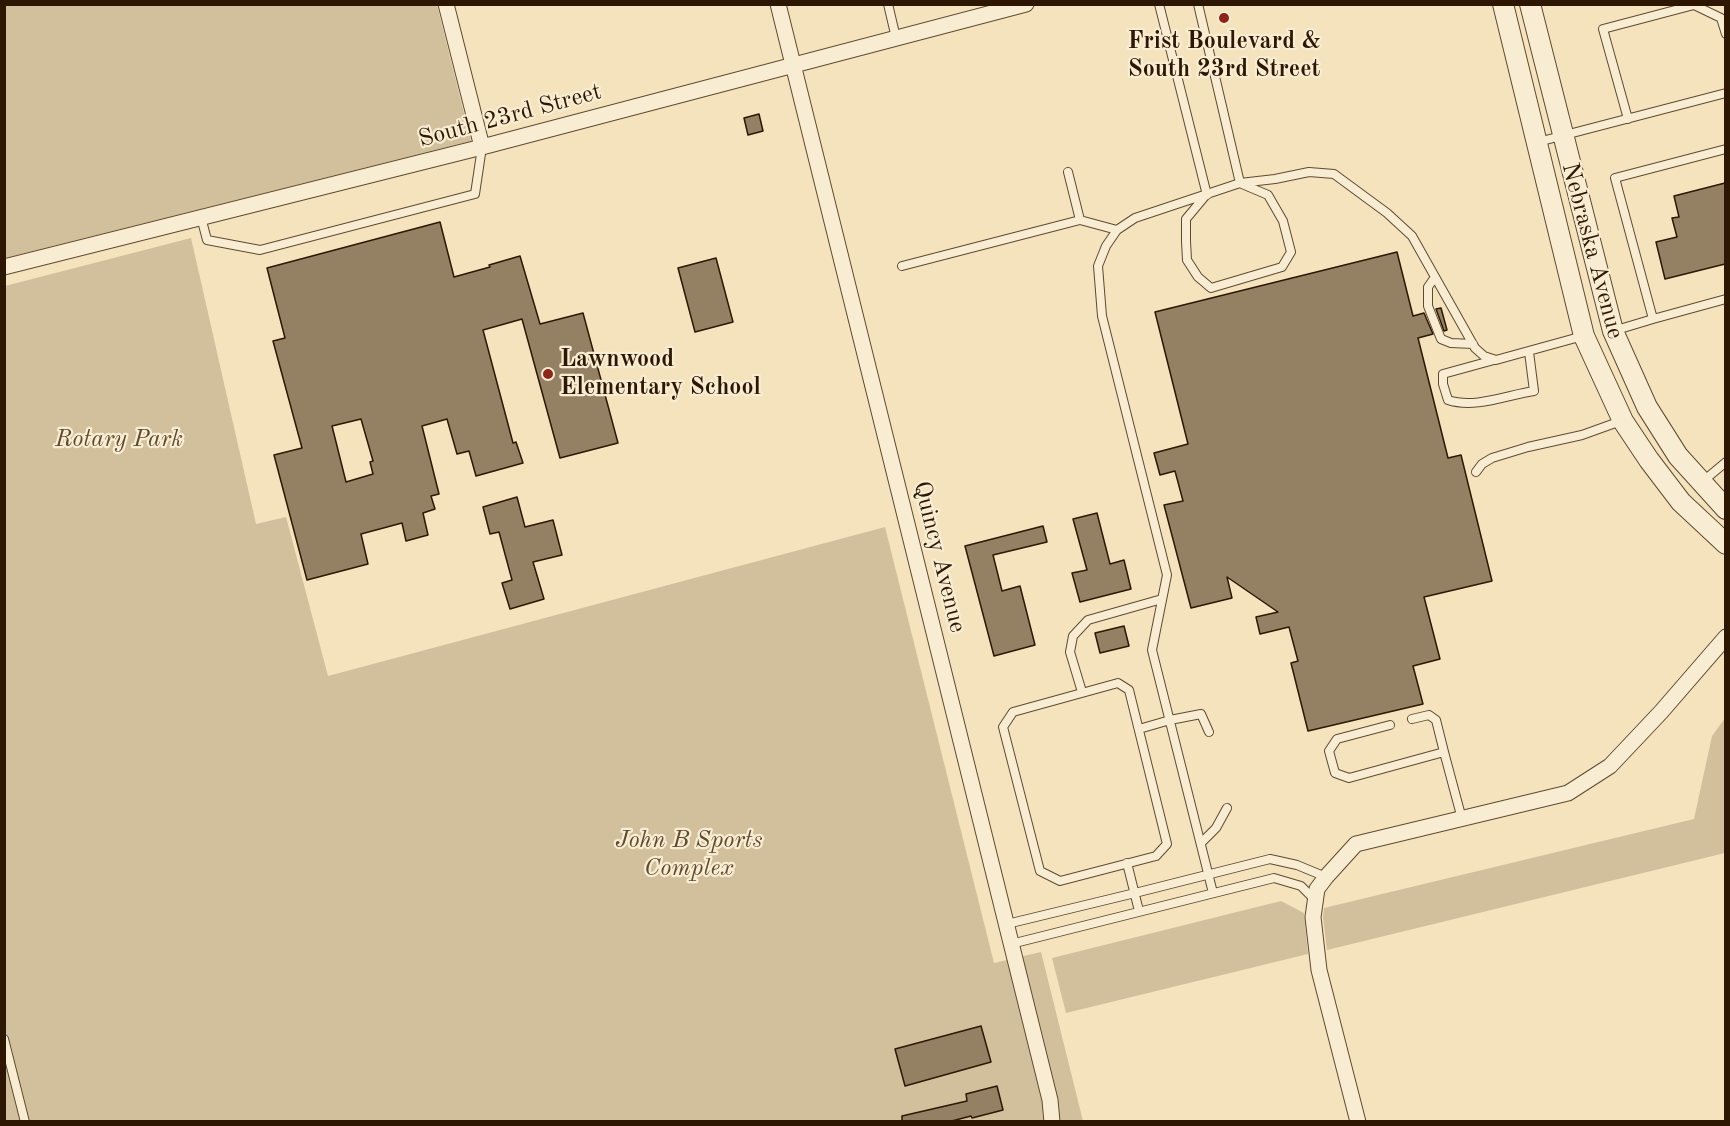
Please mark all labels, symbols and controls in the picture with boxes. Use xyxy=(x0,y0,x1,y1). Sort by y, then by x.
marker: Frist Boulevard & South 23rd Street xyxy=(1217,11,1231,25)
place label: Frist Boulevard & South 23rd Street xyxy=(1127,28,1321,84)
street label: South 23rd Street xyxy=(415,78,605,154)
street label: Nebraska Avenue xyxy=(1555,160,1629,342)
place label: Lawnwood Elementary School xyxy=(560,346,761,402)
marker: Lawnwood Elementary School xyxy=(541,367,555,381)
park label: Rotary Park xyxy=(55,426,183,454)
street label: Quincy Avenue xyxy=(906,478,972,636)
park label: John B Sports Complex xyxy=(615,827,763,883)

